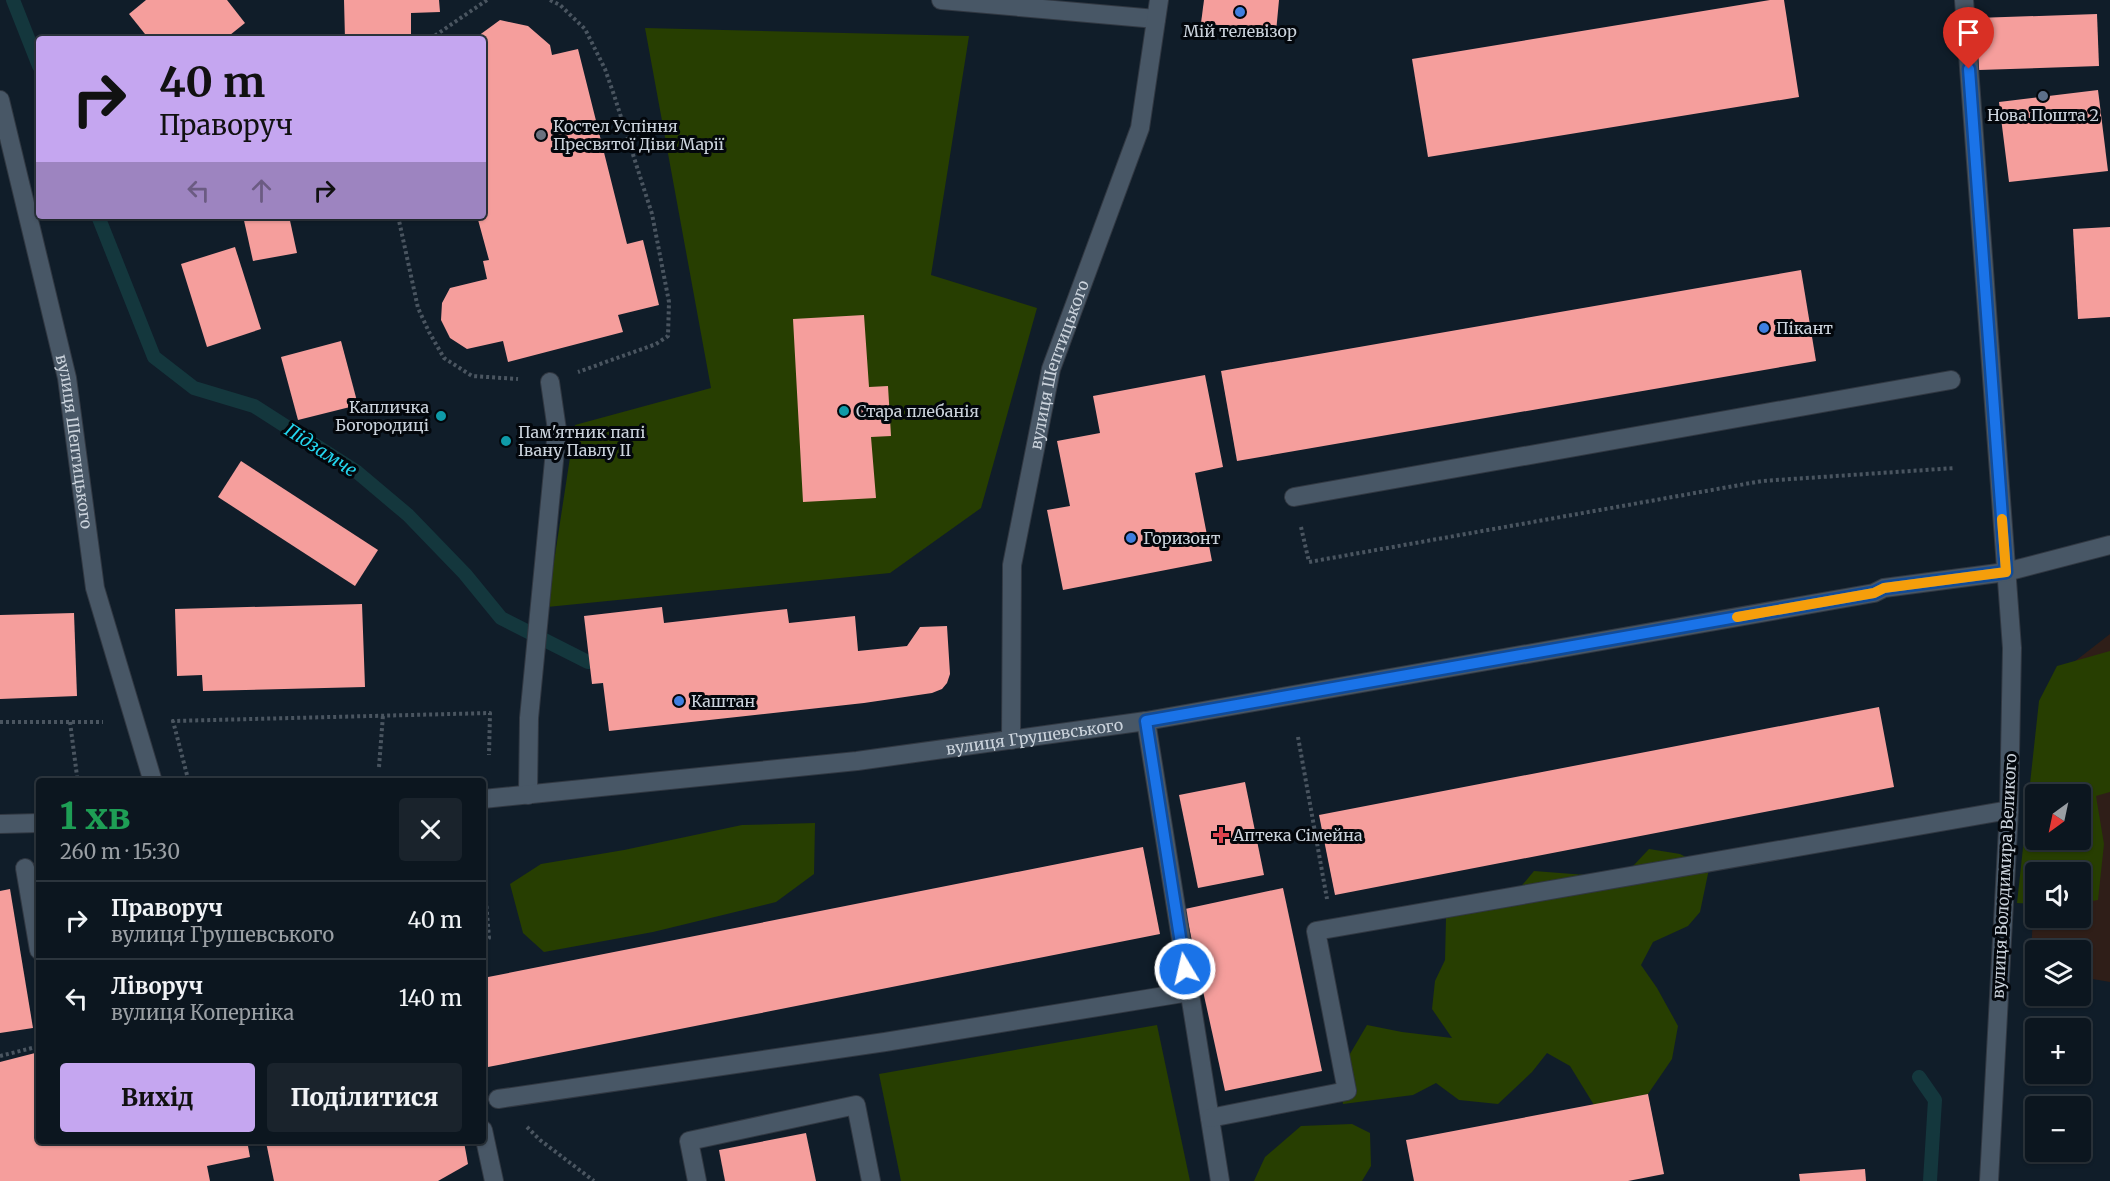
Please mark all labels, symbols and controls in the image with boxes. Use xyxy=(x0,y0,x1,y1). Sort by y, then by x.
marker: Мій телевізор xyxy=(1233,5,1247,19)
pin xyxy=(1943,7,1994,69)
icon: arrive xyxy=(1952,16,1985,49)
place label: Мій телевізор xyxy=(1183,21,1297,41)
text: 40 m xyxy=(159,56,265,108)
icon: right xyxy=(60,60,138,138)
marker: Нова Пошта 2 xyxy=(2036,89,2050,103)
place label: Нова Пошта 2 xyxy=(1987,105,2099,125)
text: Праворуч xyxy=(159,108,293,142)
place label: Костел Успіння Пресвятої Діви Марії xyxy=(553,116,725,154)
marker: Костел Успіння Пресвятої Діви Марії xyxy=(534,128,548,142)
icon: left xyxy=(182,174,215,207)
icon: ahead xyxy=(245,174,278,207)
icon: right xyxy=(308,174,341,207)
street label: вулиця Шептицького xyxy=(1025,277,1093,451)
place label: Пікант xyxy=(1776,318,1833,338)
marker: Пікант xyxy=(1757,321,1771,335)
street label: вулиця Шептицького xyxy=(52,352,97,530)
place label: Капличка Богородиці xyxy=(335,397,429,435)
place label: Стара плебанія xyxy=(856,401,979,421)
marker: Стара плебанія xyxy=(837,404,851,418)
marker: Капличка Богородиці xyxy=(434,409,448,423)
water label: Підзамче xyxy=(281,418,361,482)
place label: Пам'ятник папі Івану Павлу ІІ xyxy=(518,422,645,460)
marker: Пам'ятник папі Івану Павлу ІІ xyxy=(499,434,513,448)
place label: Горизонт xyxy=(1143,528,1221,548)
marker: Горизонт xyxy=(1124,531,1138,545)
place label: Каштан xyxy=(691,691,755,711)
marker: Каштан xyxy=(672,694,686,708)
street label: вулиця Грушевського xyxy=(945,714,1124,759)
street label: вулиця Володимира Великого xyxy=(1988,753,2020,999)
north arrow xyxy=(2025,784,2091,850)
map controls xyxy=(2025,784,2091,1162)
text: 1 хв xyxy=(60,794,130,839)
button: close xyxy=(399,798,462,861)
place label: Аптека Сімейна xyxy=(1232,825,1363,845)
marker: Аптека Сімейна xyxy=(1214,828,1228,842)
text: 260 m · 15:30 xyxy=(60,839,180,864)
button: sound xyxy=(2025,862,2091,928)
text: Праворуч xyxy=(111,894,223,922)
icon: right xyxy=(60,904,93,937)
text: 40 m xyxy=(407,906,462,934)
text: вулиця Грушевського xyxy=(111,922,334,947)
position arrow xyxy=(1153,937,1217,1001)
button: layers xyxy=(2025,940,2091,1006)
text: Ліворуч xyxy=(111,972,203,1000)
icon: left xyxy=(60,982,93,1015)
text: 140 m xyxy=(399,984,462,1012)
text: вулиця Коперніка xyxy=(111,1000,294,1025)
button: + xyxy=(2025,1018,2091,1084)
button: Вихід xyxy=(60,1063,255,1132)
button: Поділитися xyxy=(267,1063,462,1132)
button: − xyxy=(2025,1096,2091,1162)

